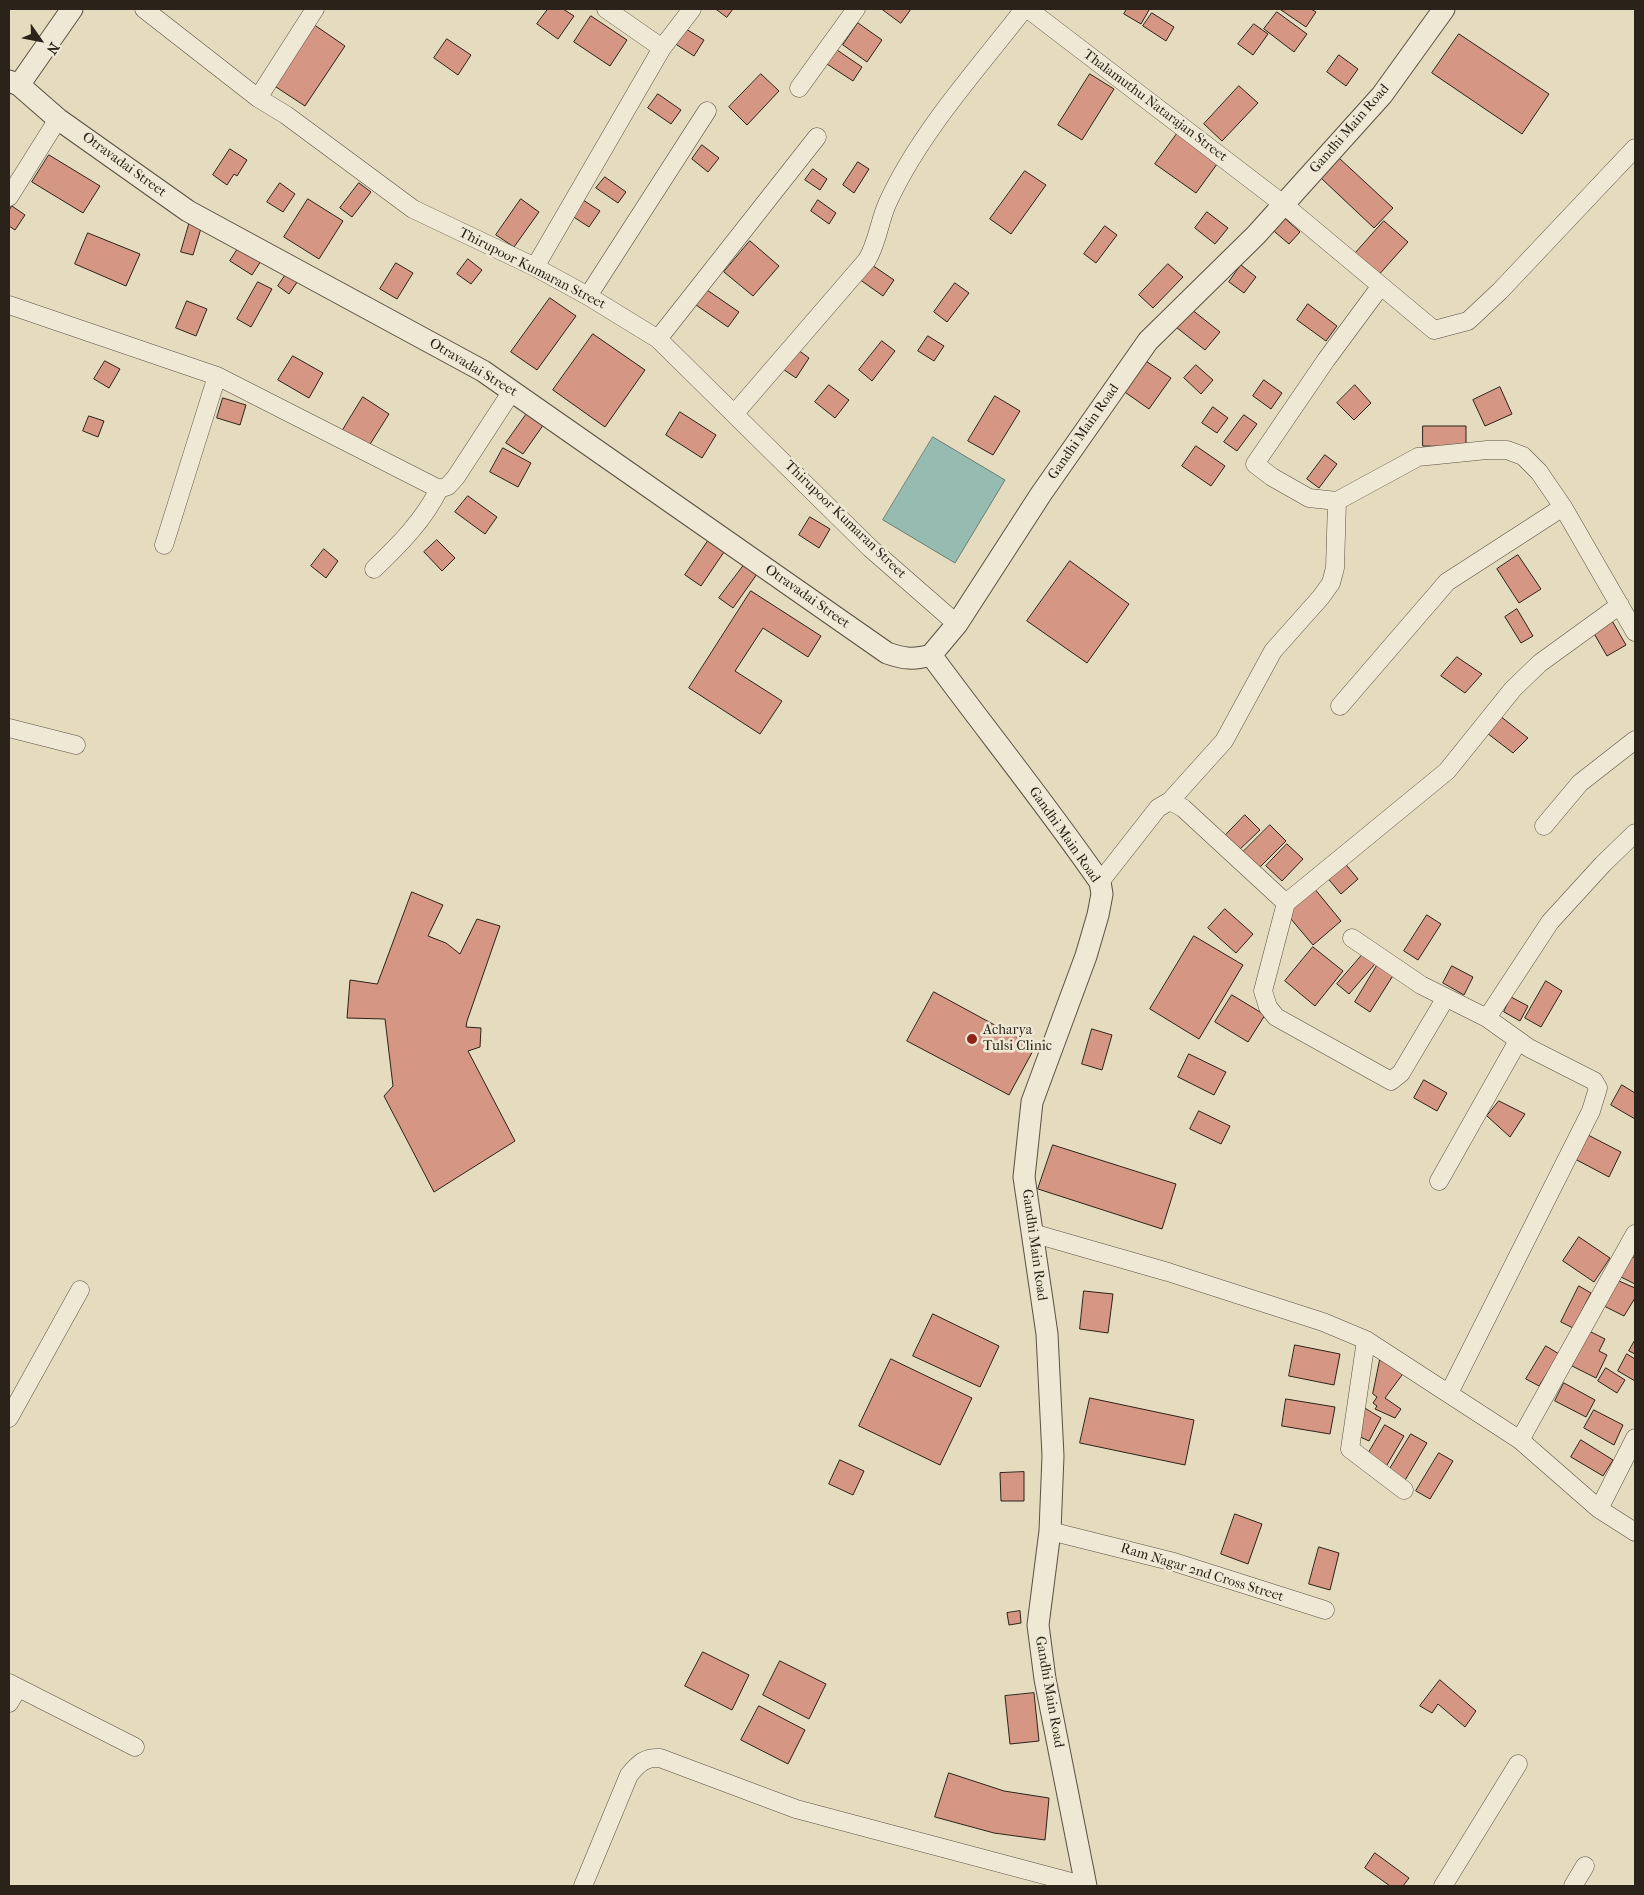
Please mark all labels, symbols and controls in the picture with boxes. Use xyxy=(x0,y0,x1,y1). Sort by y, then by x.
north arrow xyxy=(15,15,65,65)
text: N xyxy=(43,39,63,58)
street label: Thalamuthu Natarajan Street xyxy=(1080,46,1230,166)
street label: Gandhi Main Road xyxy=(1307,81,1393,177)
street label: Otravadai Street xyxy=(79,129,169,201)
street label: Thirupoor Kumaran Street xyxy=(456,225,608,313)
street label: Otravadai Street xyxy=(426,335,520,401)
street label: Gandhi Main Road xyxy=(1045,381,1123,483)
street label: Thirupoor Kumaran Street xyxy=(781,457,909,583)
street label: Otravadai Street xyxy=(761,562,853,632)
street label: Gandhi Main Road xyxy=(1025,784,1103,886)
place label: Acharya Tulsi Clinic xyxy=(983,1023,1052,1056)
marker: Acharya Tulsi Clinic xyxy=(965,1032,979,1046)
street label: Gandhi Main Road xyxy=(1018,1188,1050,1302)
street label: Ram Nagar 2nd Cross Street xyxy=(1118,1540,1286,1606)
street label: Gandhi Main Road xyxy=(1031,1635,1067,1749)

